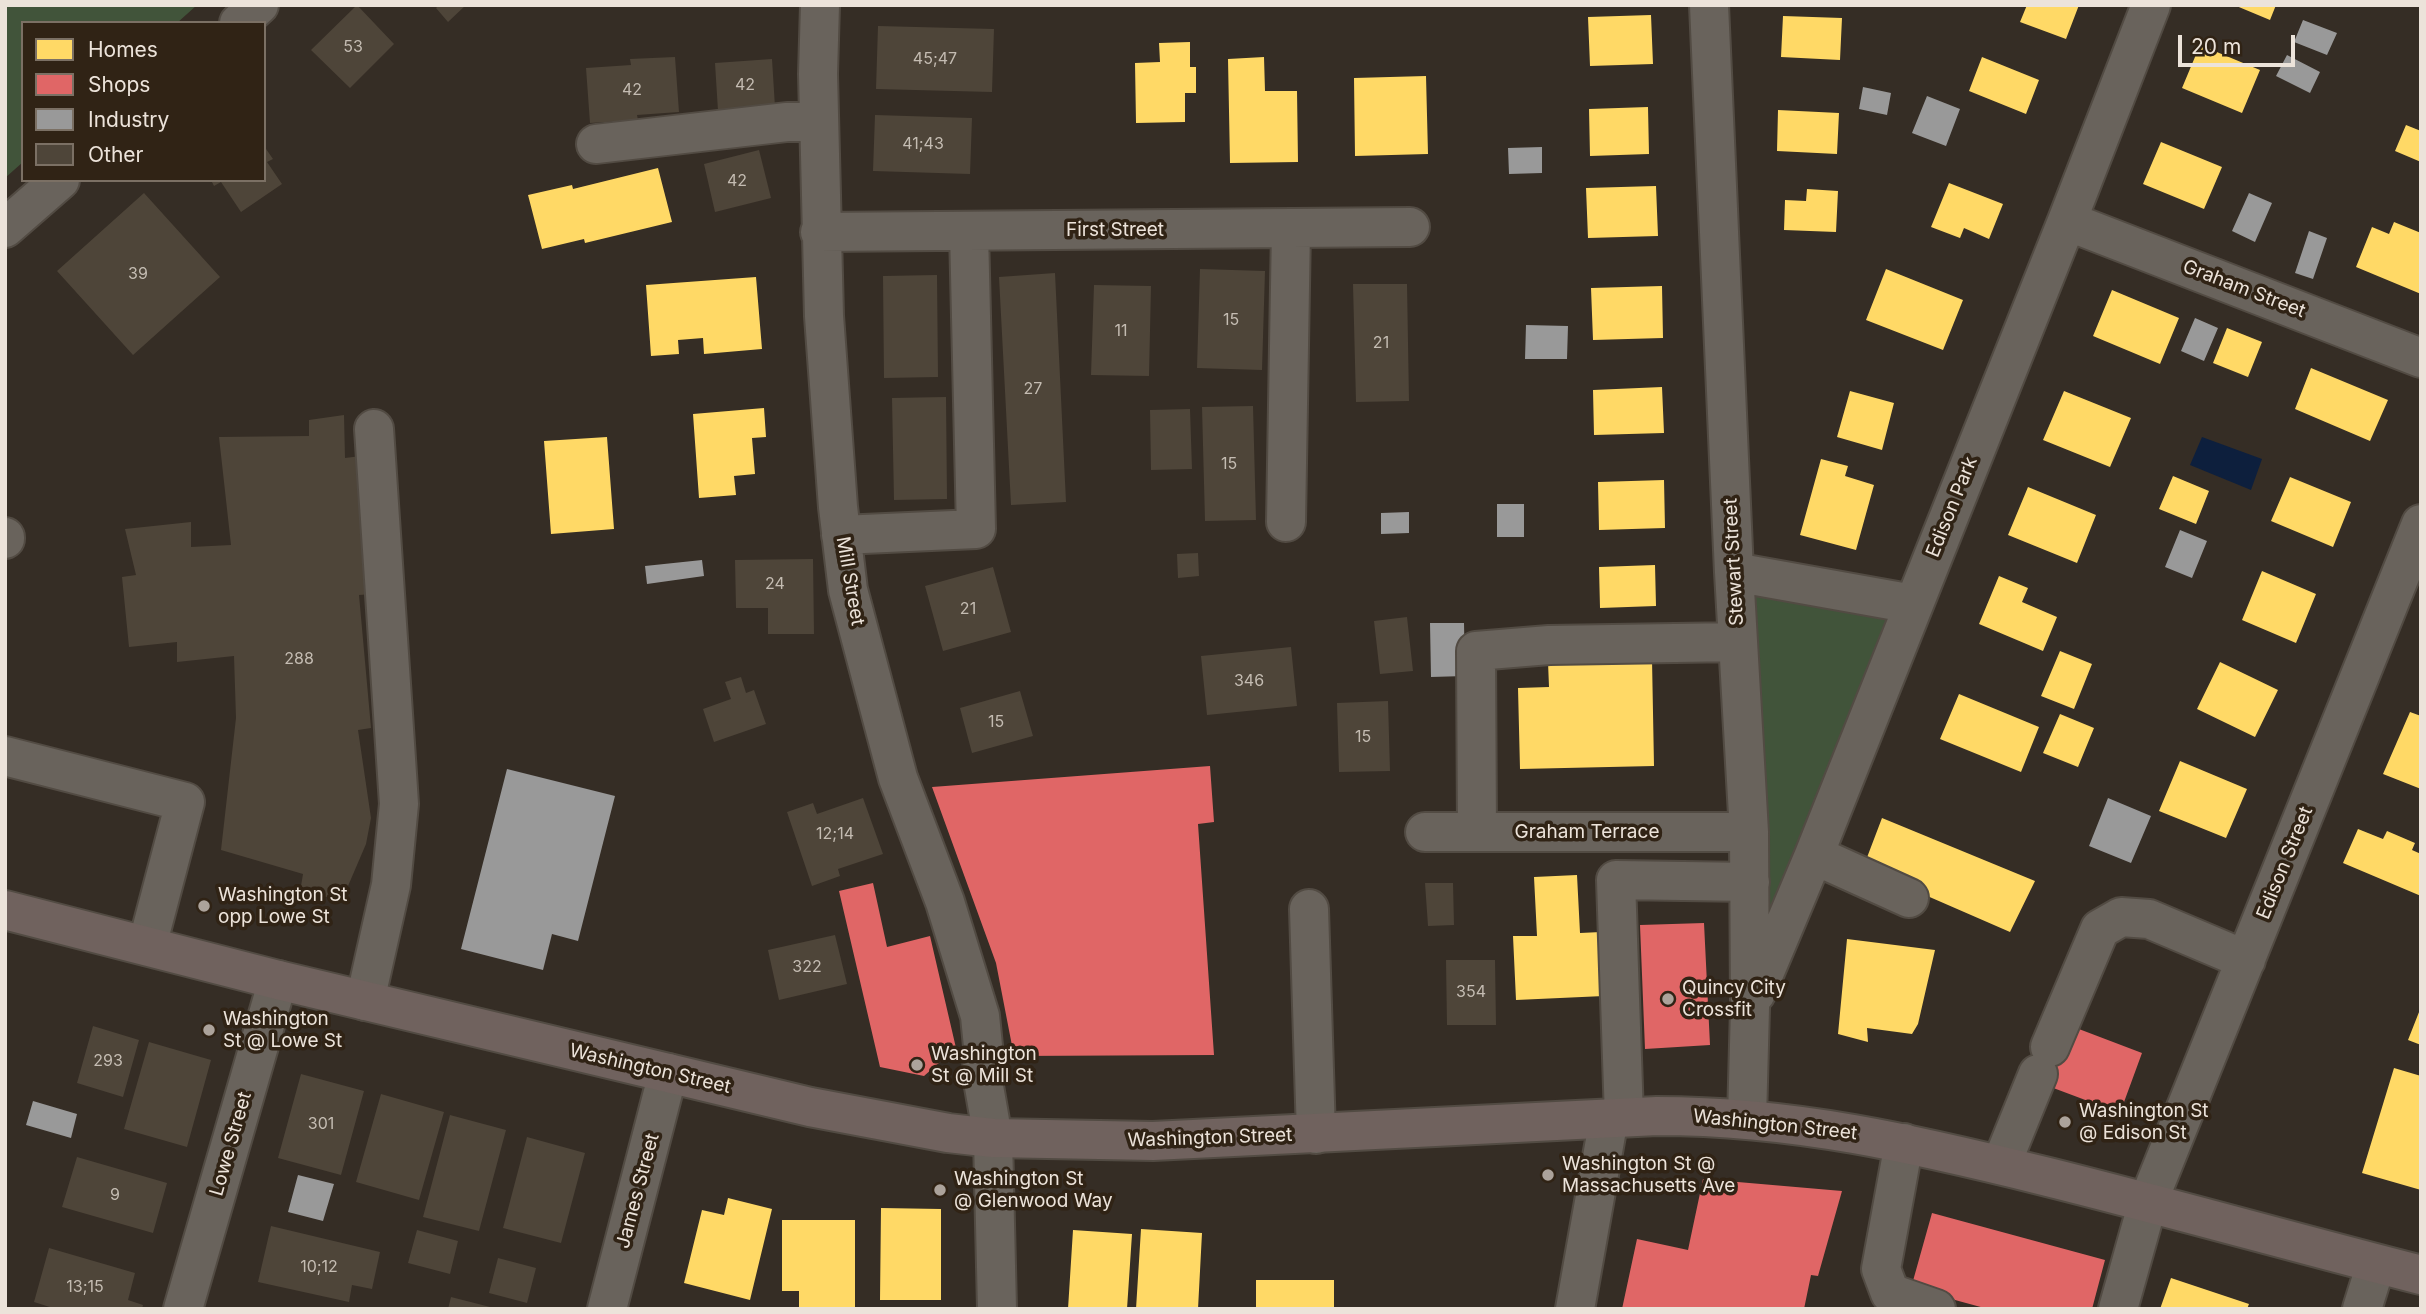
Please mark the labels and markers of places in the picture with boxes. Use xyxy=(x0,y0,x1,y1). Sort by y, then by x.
place label: Washington St opp Lowe St xyxy=(218,884,348,928)
marker: Washington St opp Lowe St xyxy=(196,898,212,914)
place label: Quincy City Crossfit xyxy=(1682,977,1786,1021)
marker: Quincy City Crossfit xyxy=(1660,991,1676,1007)
place label: Washington St @ Lowe St xyxy=(223,1008,342,1052)
marker: Washington St @ Lowe St xyxy=(201,1022,217,1038)
place label: Washington St @ Mill St xyxy=(931,1043,1037,1087)
marker: Washington St @ Mill St xyxy=(909,1057,925,1073)
place label: Washington St @ Edison St xyxy=(2079,1100,2209,1144)
marker: Washington St @ Edison St xyxy=(2057,1114,2073,1130)
place label: Washington St @ Massachusetts Ave xyxy=(1562,1153,1735,1197)
marker: Washington St @ Massachusetts Ave xyxy=(1540,1167,1556,1183)
place label: Washington St @ Glenwood Way xyxy=(954,1168,1113,1212)
marker: Washington St @ Glenwood Way xyxy=(932,1182,948,1198)

